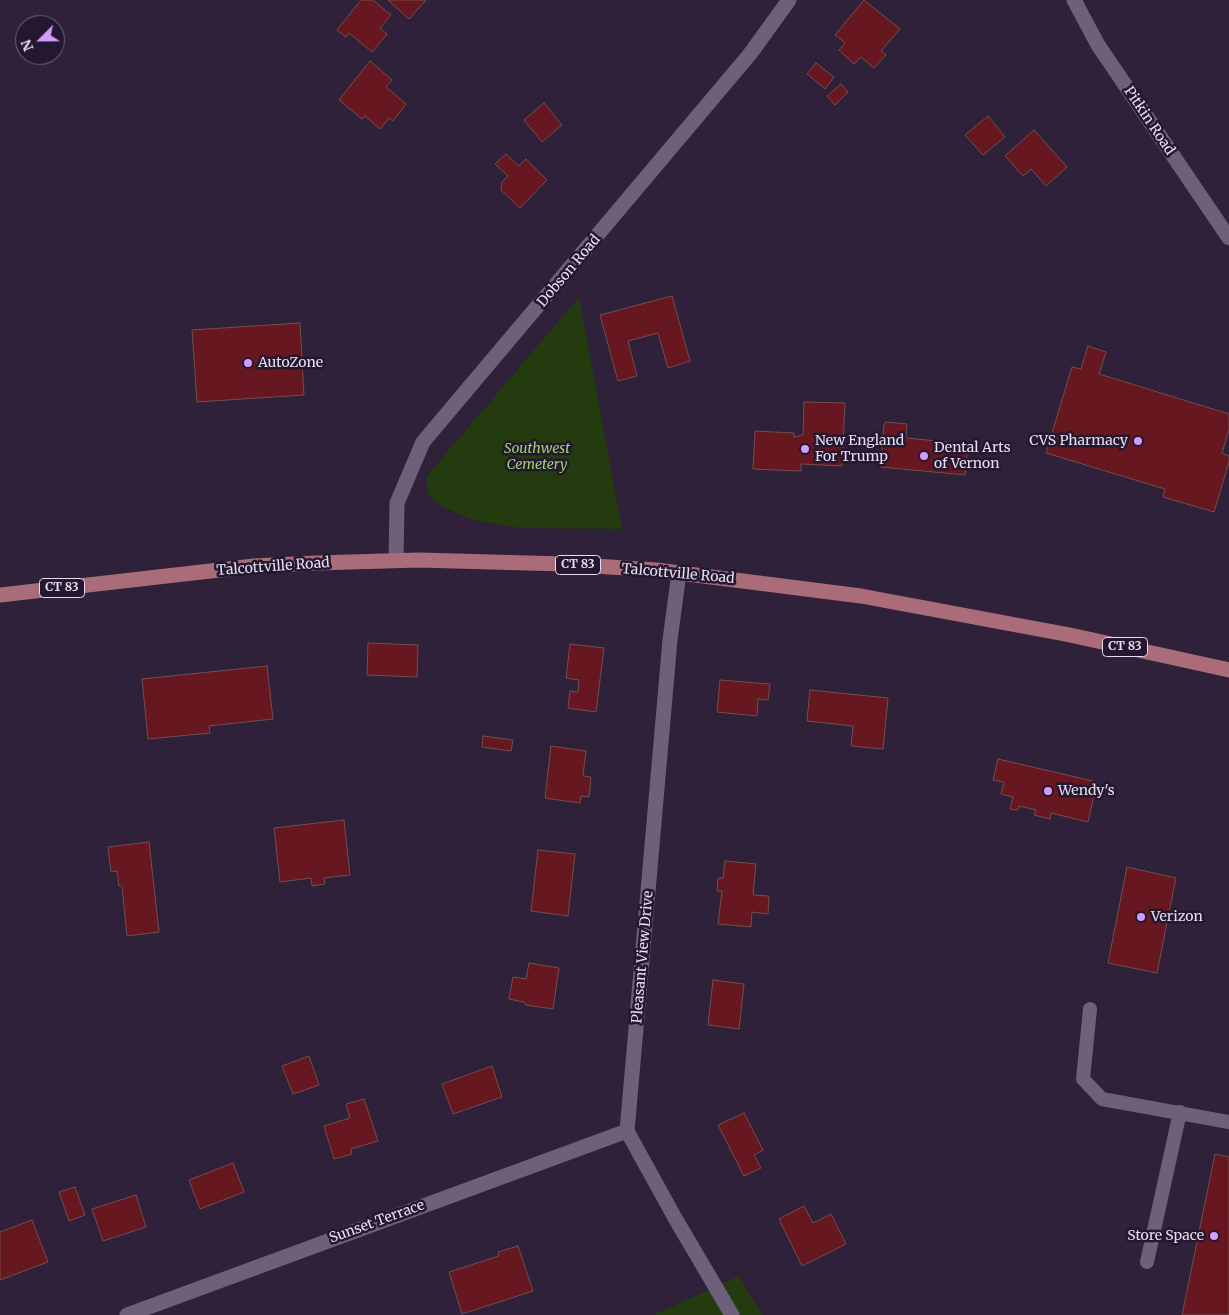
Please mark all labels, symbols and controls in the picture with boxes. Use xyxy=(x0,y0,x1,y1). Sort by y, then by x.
north arrow xyxy=(15,15,65,65)
text: N xyxy=(17,37,38,54)
street label: Pitkin Road xyxy=(1120,84,1178,158)
street label: Dobson Road xyxy=(534,232,604,310)
place label: AutoZone xyxy=(258,355,323,371)
marker: AutoZone xyxy=(242,357,254,369)
place label: New England For Trump xyxy=(815,433,904,466)
place label: CVS Pharmacy xyxy=(1029,433,1128,449)
marker: CVS Pharmacy xyxy=(1132,435,1144,447)
place label: Dental Arts of Vernon xyxy=(934,440,1011,472)
park label: Southwest Cemetery xyxy=(504,441,570,474)
marker: New England For Trump xyxy=(799,443,811,455)
marker: Dental Arts of Vernon xyxy=(918,450,930,462)
street label: Talcottville Road xyxy=(216,555,330,579)
road number: CT 83 xyxy=(556,556,600,574)
street label: Talcottville Road xyxy=(621,561,735,587)
road number: CT 83 xyxy=(40,578,84,598)
road number: CT 83 xyxy=(1102,638,1148,656)
place label: Wendy's xyxy=(1058,783,1115,799)
marker: Wendy's xyxy=(1042,785,1054,797)
street label: Pleasant View Drive xyxy=(629,890,657,1024)
place label: Verizon xyxy=(1151,909,1203,925)
marker: Verizon xyxy=(1135,911,1147,923)
street label: Sunset Terrace xyxy=(327,1197,427,1247)
place label: Store Space xyxy=(1127,1228,1204,1244)
marker: Store Space xyxy=(1208,1230,1220,1242)

